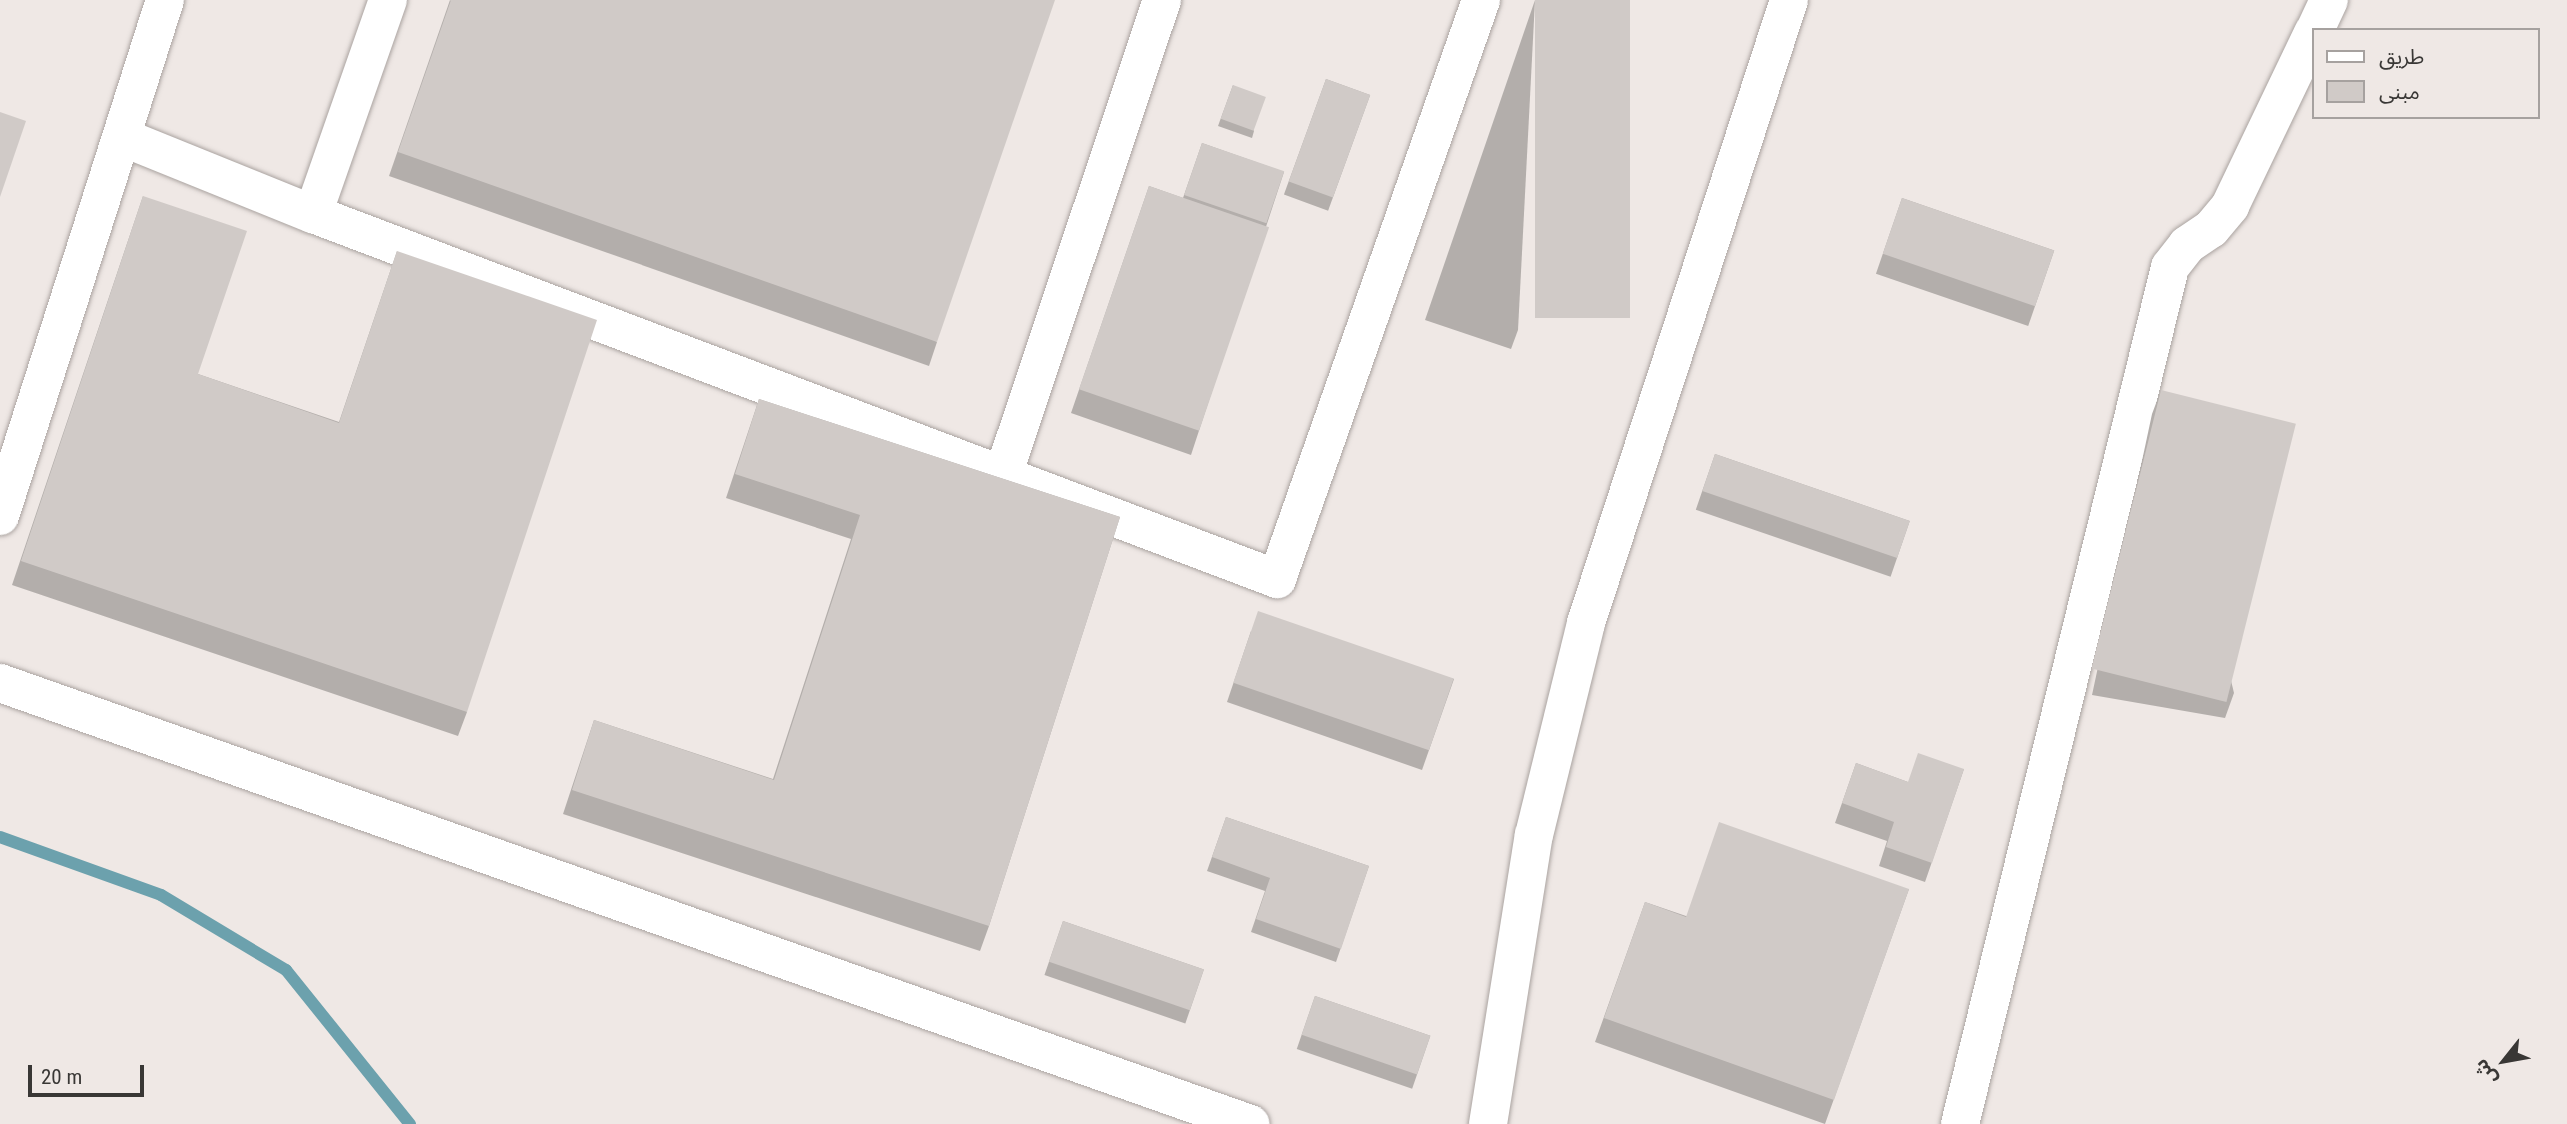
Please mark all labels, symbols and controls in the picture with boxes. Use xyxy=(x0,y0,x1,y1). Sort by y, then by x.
legend xyxy=(2312,28,2539,119)
text: طريق xyxy=(2379,45,2424,69)
text: مبنى xyxy=(2379,80,2420,104)
north arrow xyxy=(2469,1026,2539,1096)
scale bar xyxy=(32,1050,147,1094)
text: ش xyxy=(2469,1055,2502,1089)
text: 20 m xyxy=(41,1065,82,1089)

